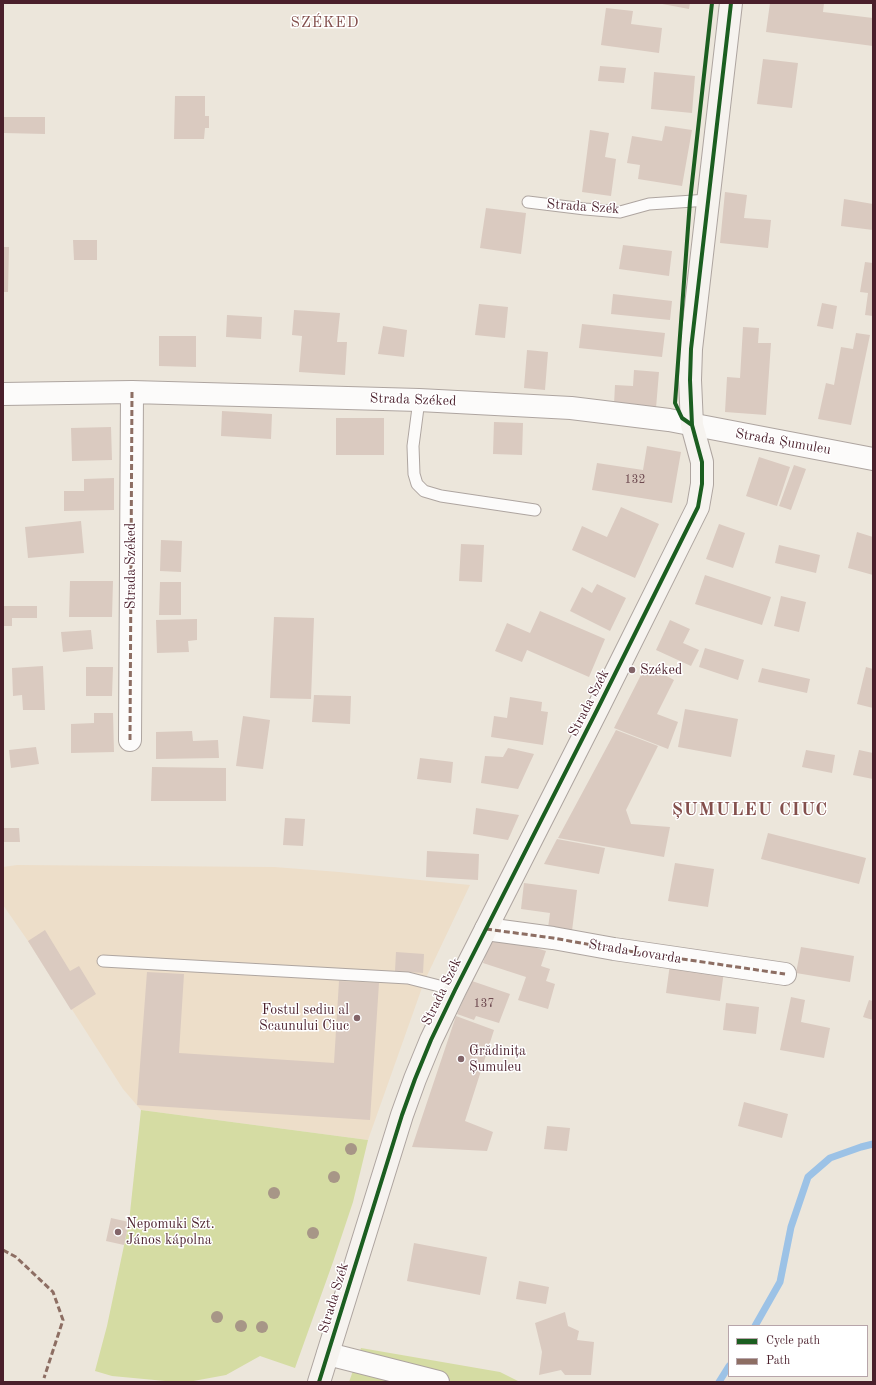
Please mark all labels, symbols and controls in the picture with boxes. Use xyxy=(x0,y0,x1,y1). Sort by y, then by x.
district label: SZÉKED xyxy=(291,14,359,32)
street label: Strada Szék xyxy=(546,196,620,218)
street label: Strada Széked xyxy=(369,390,457,410)
street label: Strada Șumuleu xyxy=(734,425,832,459)
house number: 132 xyxy=(625,473,645,487)
street label: Strada Széked xyxy=(123,523,139,609)
place label: Széked xyxy=(640,662,682,678)
marker: Széked xyxy=(627,665,637,675)
street label: Strada Szék xyxy=(565,667,613,739)
district label: ȘUMULEU CIUC xyxy=(672,799,828,821)
street label: Strada Lovarda xyxy=(587,936,683,968)
street label: Strada Szék xyxy=(418,956,466,1028)
house number: 137 xyxy=(474,997,494,1011)
place label: Fostul sediu al Scaunului Ciuc xyxy=(259,1002,349,1034)
marker: Fostul sediu al Scaunului Ciuc xyxy=(352,1013,362,1023)
place label: Grădinița Șumuleu xyxy=(469,1043,526,1076)
marker: Grădinița Șumuleu xyxy=(456,1054,466,1064)
place label: Nepomuki Szt. János kápolna xyxy=(126,1216,215,1248)
marker: Nepomuki Szt. János kápolna xyxy=(113,1227,123,1237)
street label: Strada Szék xyxy=(315,1261,353,1335)
legend xyxy=(728,1325,868,1377)
text: Cycle path xyxy=(766,1335,820,1347)
text: Path xyxy=(766,1355,790,1367)

